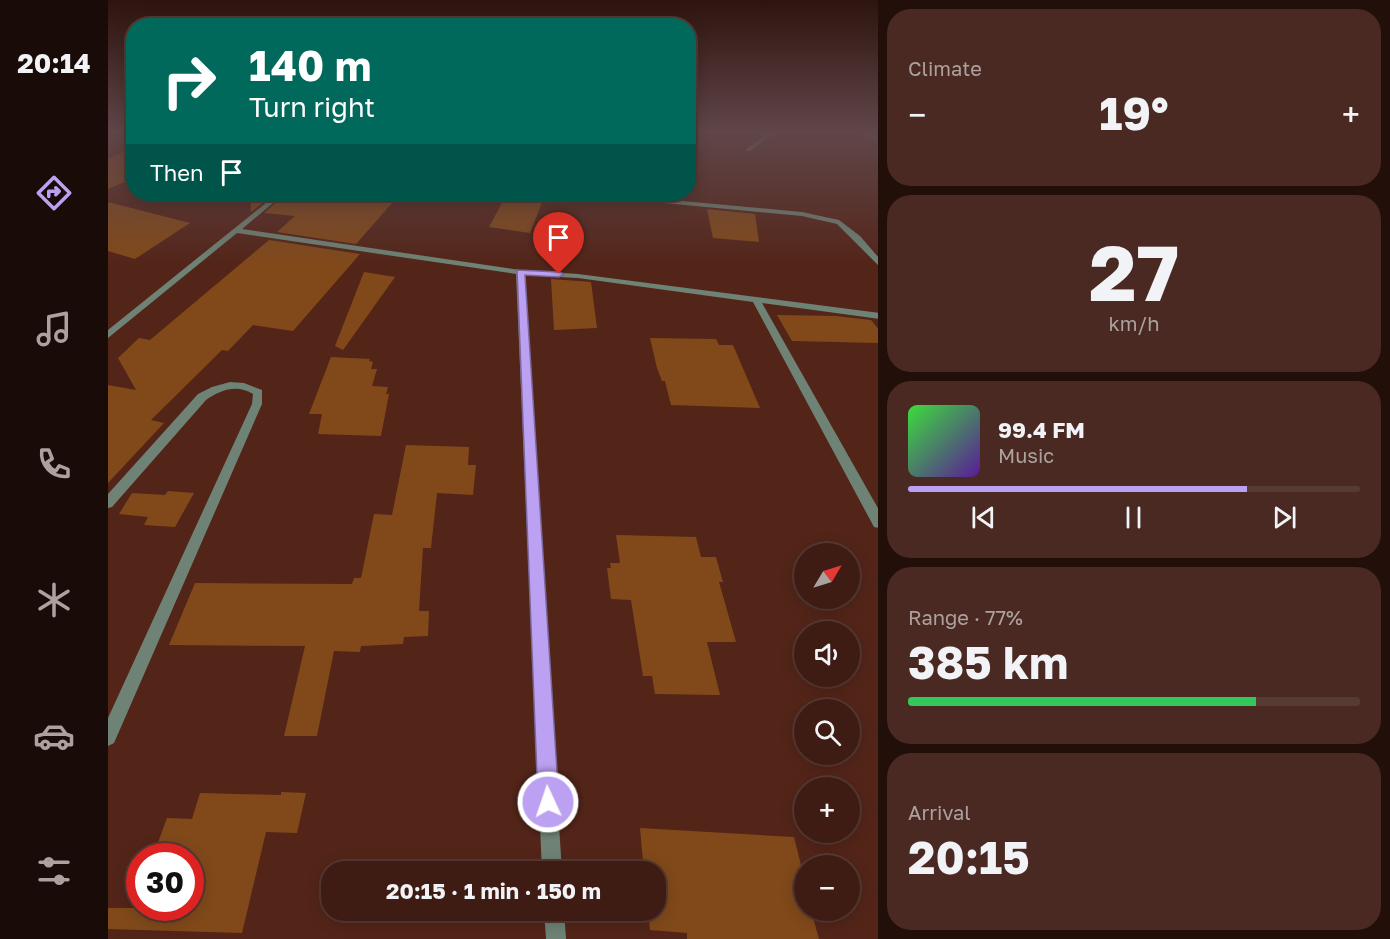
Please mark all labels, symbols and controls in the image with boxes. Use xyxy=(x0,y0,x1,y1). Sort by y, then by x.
text: 140 m xyxy=(249,40,371,90)
icon: right xyxy=(150,42,228,120)
text: 20:14 xyxy=(17,47,91,79)
text: Climate xyxy=(908,56,982,80)
text: 19° xyxy=(1099,86,1169,140)
text: Turn right xyxy=(249,91,375,123)
text: − xyxy=(908,95,926,134)
text: + xyxy=(1342,95,1360,134)
icon: arrive xyxy=(215,156,248,189)
text: Then xyxy=(150,159,203,186)
icon: directions xyxy=(33,172,75,214)
pin xyxy=(533,212,584,274)
icon: arrive xyxy=(542,221,575,254)
text: 27 xyxy=(1089,225,1179,318)
icon: music xyxy=(33,308,75,350)
text: km/h xyxy=(1109,311,1159,335)
text: 99.4 FM xyxy=(998,416,1085,443)
icon: phone xyxy=(33,443,75,485)
text: Music xyxy=(998,443,1054,467)
icon: previous xyxy=(967,501,1000,534)
icon: pause xyxy=(1117,501,1150,534)
icon: next xyxy=(1268,501,1301,534)
north arrow xyxy=(794,543,860,609)
map controls xyxy=(794,543,860,921)
icon: climate xyxy=(33,579,75,621)
text: Range · 77% xyxy=(908,605,1023,629)
button: sound xyxy=(794,621,860,687)
text: 385 km xyxy=(908,635,1068,689)
button: search xyxy=(794,699,860,765)
icon: car xyxy=(33,715,75,757)
position arrow xyxy=(516,770,580,834)
button: + xyxy=(794,777,860,843)
text: Arrival xyxy=(908,800,971,824)
text: 20:15 xyxy=(908,830,1030,884)
speed limit sign: 30 xyxy=(126,843,204,921)
icon: filters xyxy=(33,850,75,892)
button: − xyxy=(794,855,860,921)
text: 20:15 · 1 min · 150 m xyxy=(386,877,601,904)

